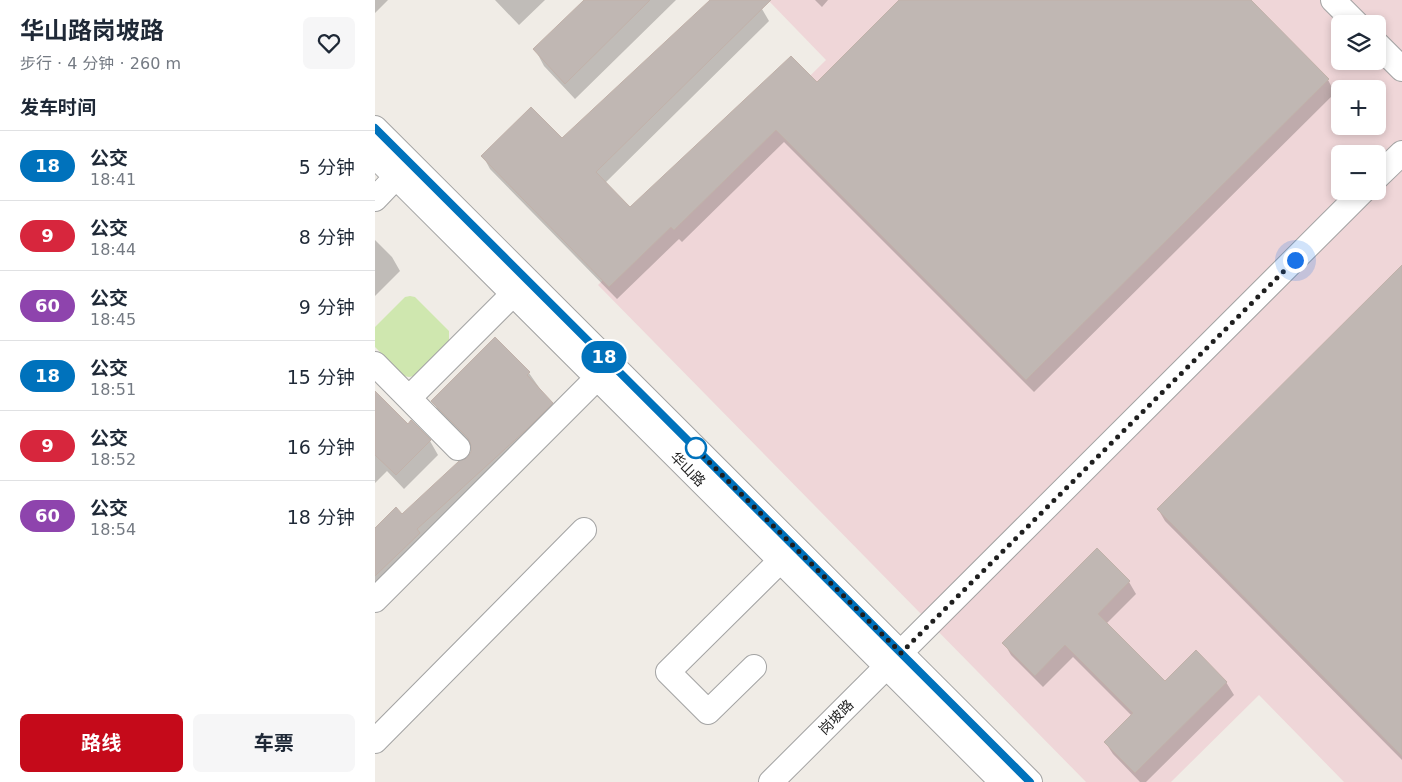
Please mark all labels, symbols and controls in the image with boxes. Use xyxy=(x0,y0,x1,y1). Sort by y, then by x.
map controls xyxy=(1331,15,1386,200)
button: layers xyxy=(1331,15,1386,70)
text: 华山路岗坡路 xyxy=(20,17,164,45)
button: heart xyxy=(303,17,355,69)
text: 步行 · 4 分钟 · 260 m xyxy=(20,54,181,73)
button: + xyxy=(1331,80,1386,135)
text: 发车时间 xyxy=(20,96,96,118)
button: − xyxy=(1331,145,1386,200)
text: 公交 xyxy=(90,147,128,169)
text: 18 xyxy=(35,155,60,176)
text: 5 分钟 xyxy=(299,156,355,178)
text: 18:41 xyxy=(90,170,136,189)
text: 公交 xyxy=(90,217,128,239)
text: 9 xyxy=(41,225,54,246)
text: 8 分钟 xyxy=(299,226,355,248)
text: 18:44 xyxy=(90,240,136,259)
your location xyxy=(1283,248,1308,273)
text: 公交 xyxy=(90,287,128,309)
text: 60 xyxy=(35,295,60,316)
text: 9 分钟 xyxy=(299,296,355,318)
text: 18:45 xyxy=(90,310,136,329)
line badge: 18 xyxy=(581,341,627,373)
text: 18 xyxy=(591,346,617,367)
text: 公交 xyxy=(90,357,128,379)
text: 18 xyxy=(35,365,60,386)
text: 15 分钟 xyxy=(287,366,355,388)
text: 18:51 xyxy=(90,380,136,399)
text: 公交 xyxy=(90,427,128,449)
text: 9 xyxy=(41,435,54,456)
text: 16 分钟 xyxy=(287,436,355,458)
unlabelled marker xyxy=(685,437,707,459)
street label: 华山路 xyxy=(667,448,709,490)
text: 18:52 xyxy=(90,450,136,469)
text: 公交 xyxy=(90,497,128,519)
text: 60 xyxy=(35,505,60,526)
text: 18 分钟 xyxy=(287,506,355,528)
text: 18:54 xyxy=(90,520,136,539)
street label: 岗坡路 xyxy=(815,696,857,738)
button: 路线 xyxy=(20,714,183,772)
button: 车票 xyxy=(193,714,355,772)

